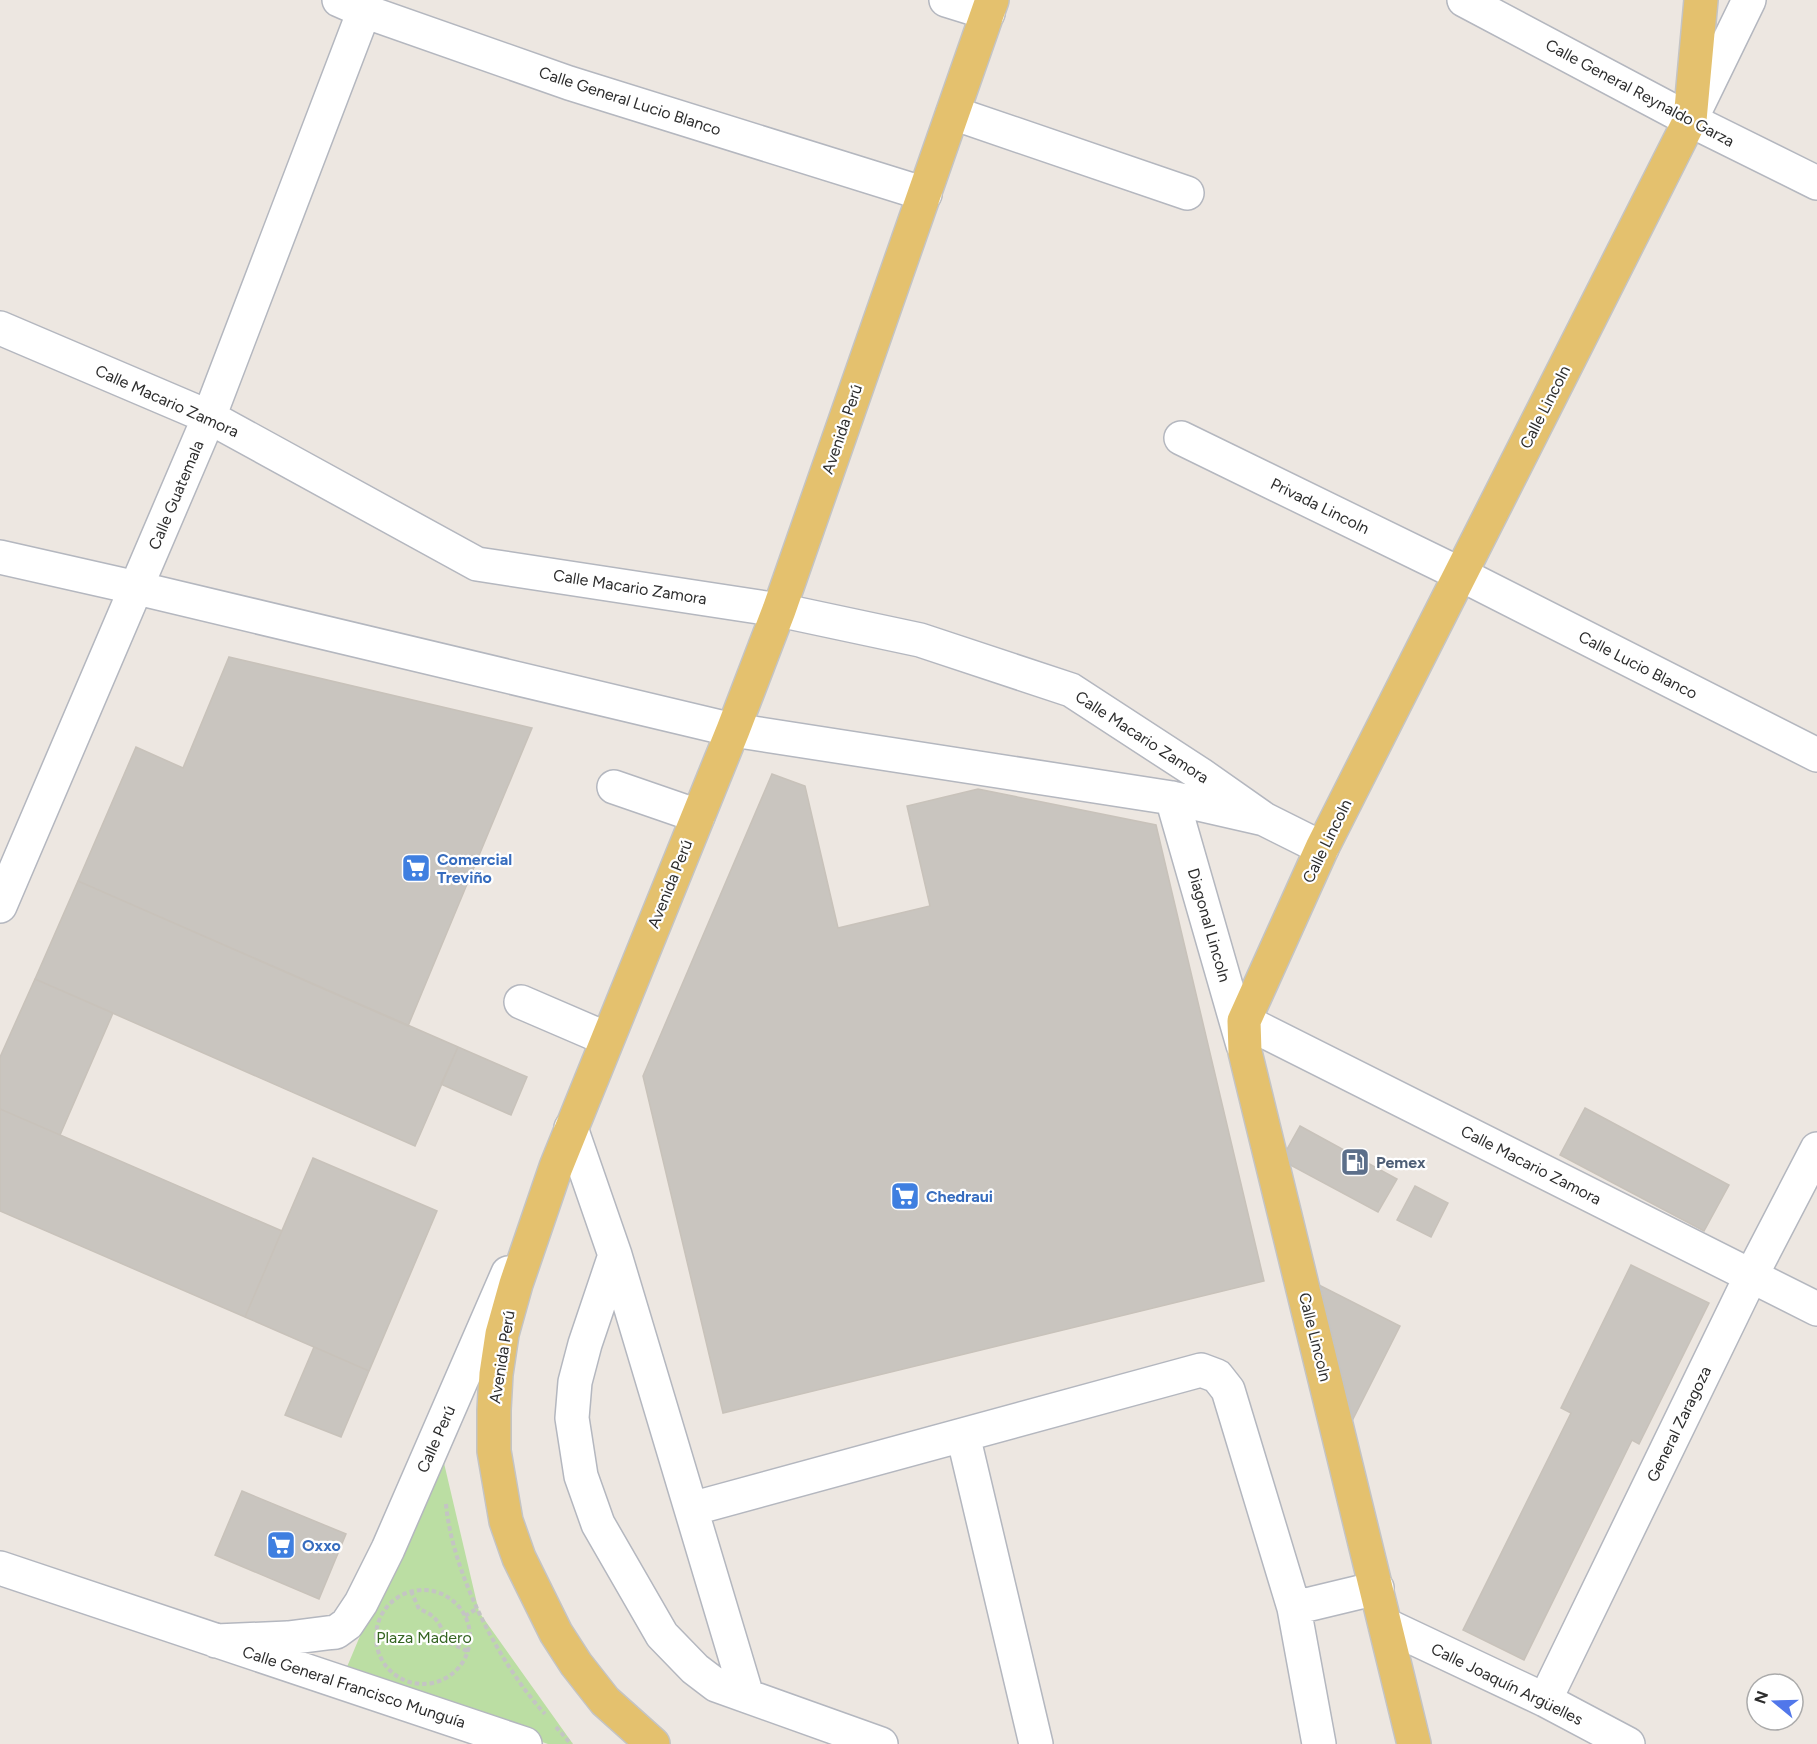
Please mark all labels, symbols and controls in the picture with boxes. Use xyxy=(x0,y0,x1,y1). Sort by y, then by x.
street label: Calle General Reynaldo Garza xyxy=(1542,35,1738,151)
street label: Calle General Lucio Blanco xyxy=(537,63,723,139)
street label: Calle Macario Zamora xyxy=(92,361,242,441)
street label: Calle Lincoln xyxy=(1516,362,1574,452)
street label: Avenida Perú xyxy=(818,382,866,476)
street label: Calle Guatemala xyxy=(144,437,208,553)
street label: Privada Lincoln xyxy=(1268,474,1373,538)
street label: Calle Macario Zamora xyxy=(552,565,708,609)
street label: Calle Lucio Blanco xyxy=(1576,627,1700,703)
street label: Calle Macario Zamora xyxy=(1072,687,1212,787)
street label: Calle Lincoln xyxy=(1299,796,1355,886)
street label: Avenida Perú xyxy=(644,837,696,931)
place label: Comercial Treviño xyxy=(437,850,512,887)
supermarket icon: Comercial Treviño xyxy=(400,852,432,884)
street label: Diagonal Lincoln xyxy=(1184,866,1234,984)
street label: Calle Macario Zamora xyxy=(1458,1121,1604,1209)
fuel station icon: Pemex xyxy=(1339,1146,1371,1178)
place label: Pemex xyxy=(1376,1153,1426,1172)
supermarket icon: Chedraui xyxy=(889,1180,921,1212)
place label: Chedraui xyxy=(926,1187,993,1206)
street label: Calle Lincoln xyxy=(1295,1291,1335,1383)
street label: Avenida Perú xyxy=(485,1309,519,1405)
street label: General Zaragoza xyxy=(1643,1363,1715,1485)
street label: Calle Perú xyxy=(413,1402,459,1476)
supermarket icon: Oxxo xyxy=(265,1529,297,1561)
place label: Oxxo xyxy=(302,1536,341,1555)
park label: Plaza Madero xyxy=(376,1628,472,1647)
street label: Calle Joaquín Argüelles xyxy=(1428,1639,1586,1729)
street label: Calle General Francisco Munguía xyxy=(240,1642,468,1732)
north arrow xyxy=(1745,1672,1805,1732)
text: N xyxy=(1750,1688,1772,1706)

